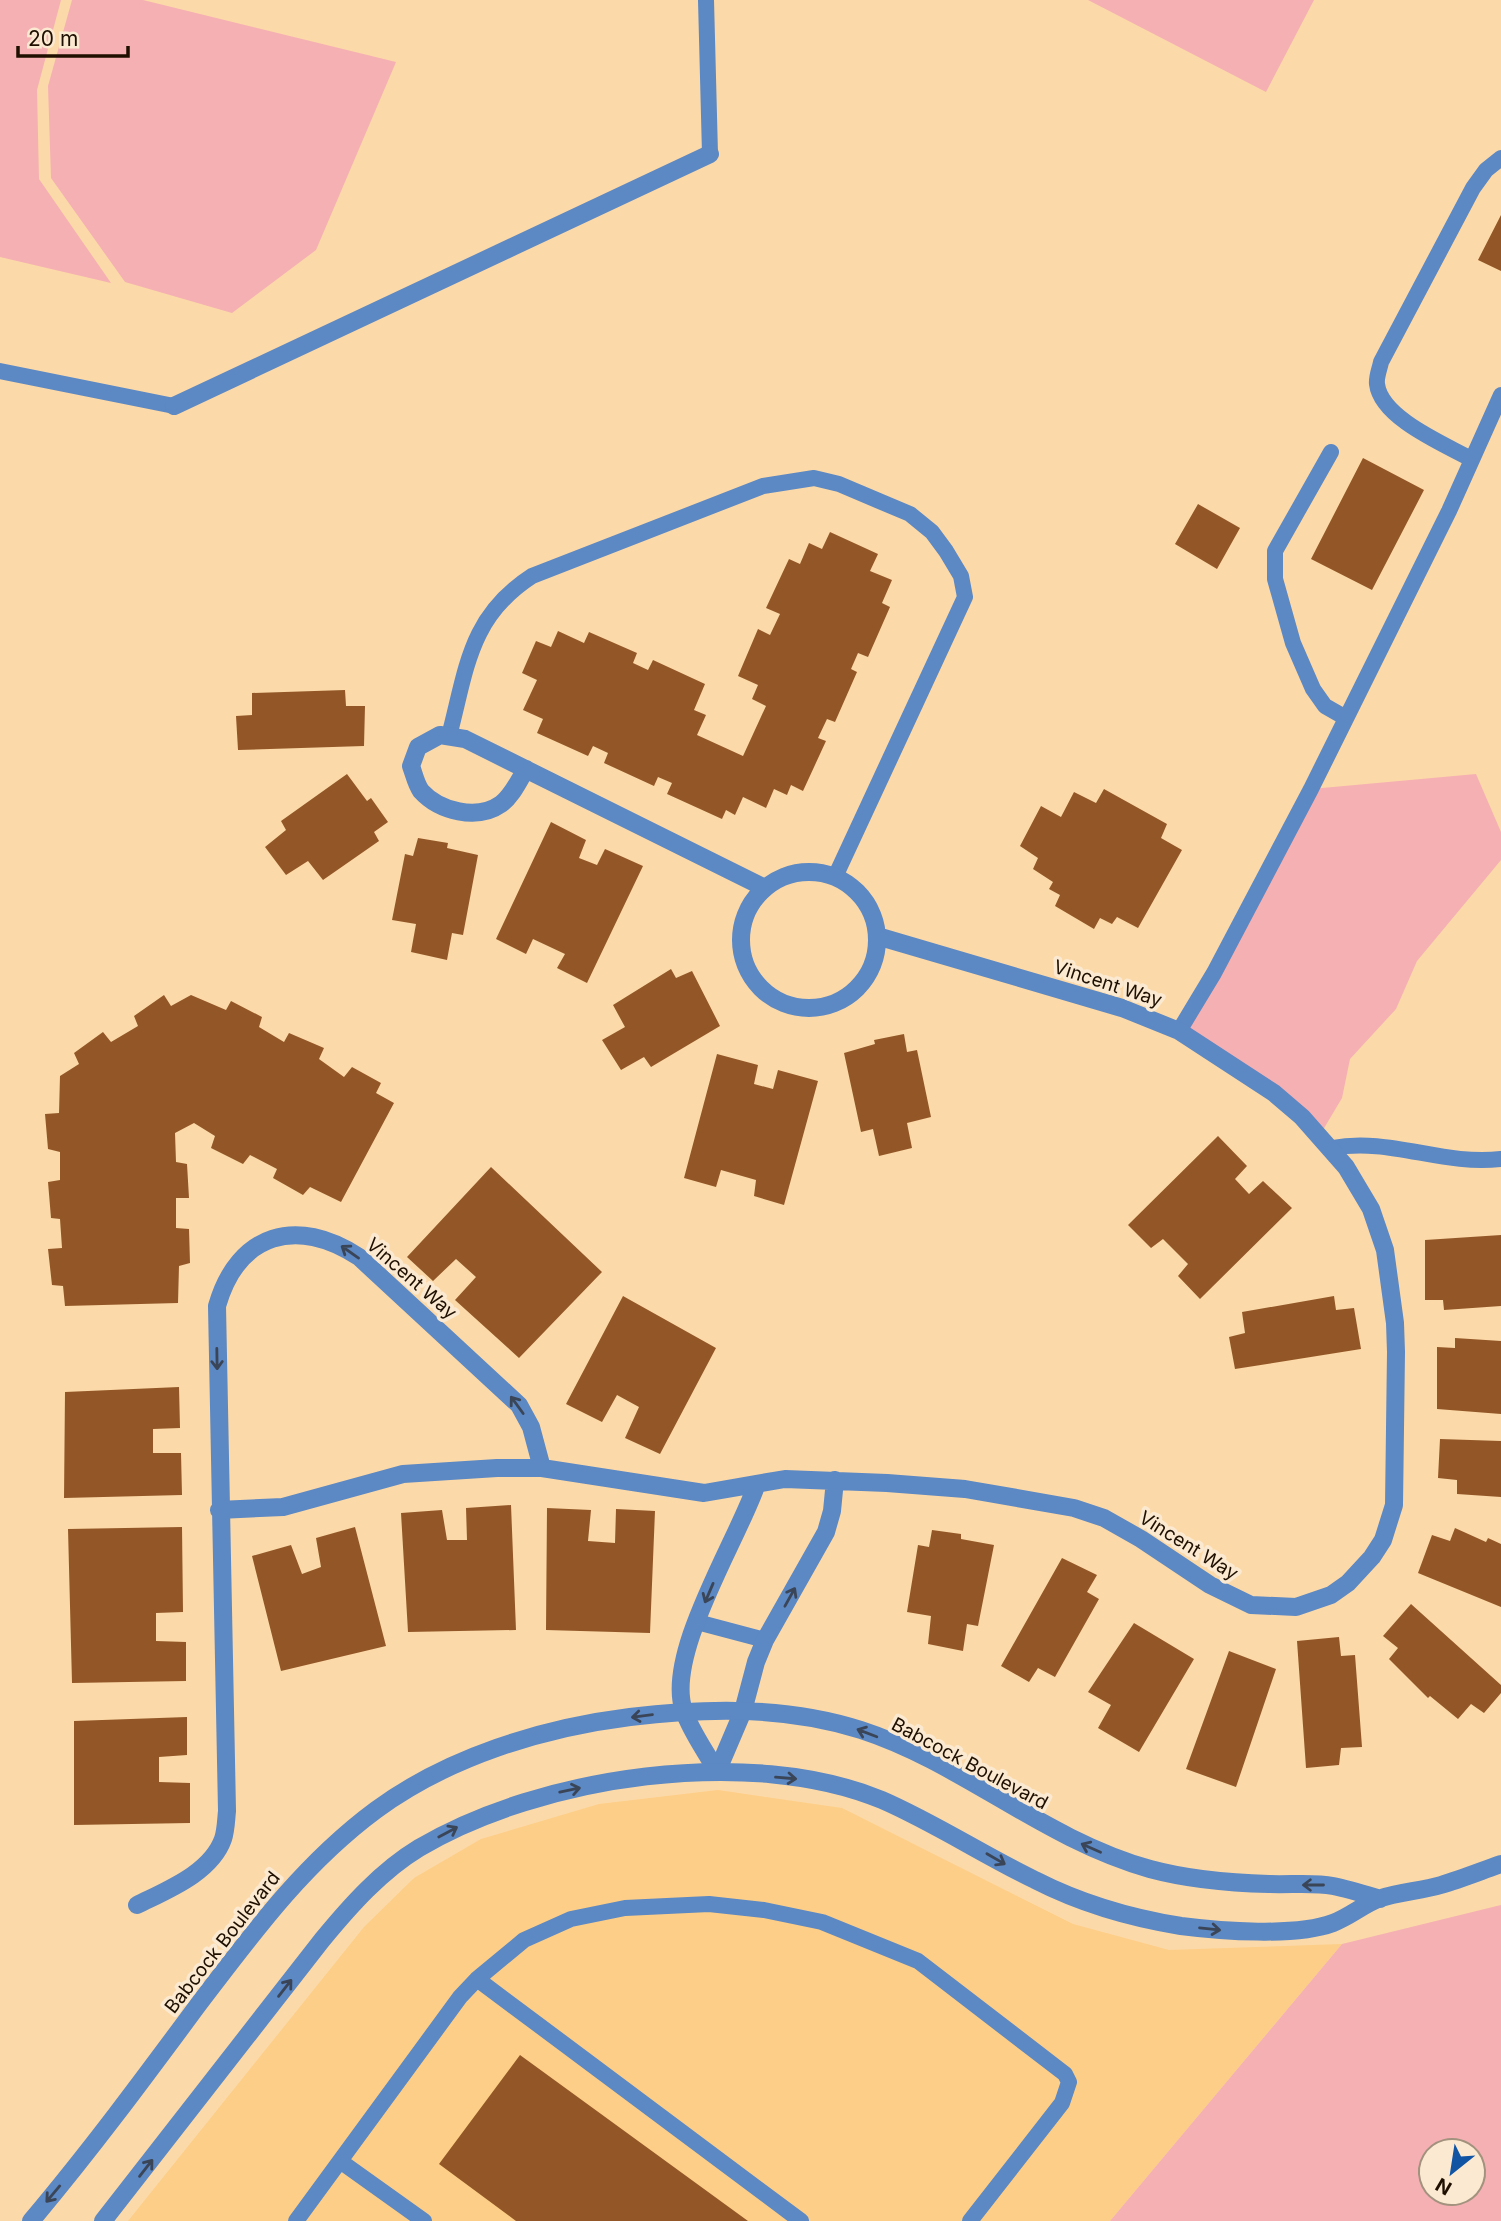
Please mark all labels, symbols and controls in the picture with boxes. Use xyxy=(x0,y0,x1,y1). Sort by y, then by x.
scale bar xyxy=(18,14,128,58)
text: 20 m xyxy=(28,26,78,51)
street label: Vincent Way xyxy=(1051,955,1165,1012)
street label: Vincent Way xyxy=(362,1233,462,1324)
one-way arrow xyxy=(341,1245,360,1259)
one-way arrow xyxy=(210,1348,224,1371)
one-way arrow xyxy=(510,1396,525,1415)
street label: Vincent Way xyxy=(1135,1506,1243,1585)
one-way arrow xyxy=(701,1582,714,1603)
one-way arrow xyxy=(783,1587,797,1607)
one-way arrow xyxy=(631,1709,654,1722)
street label: Babcock Boulevard xyxy=(888,1713,1052,1814)
one-way arrow xyxy=(856,1726,878,1738)
one-way arrow xyxy=(774,1772,796,1785)
one-way arrow xyxy=(558,1783,581,1797)
one-way arrow xyxy=(437,1825,458,1839)
one-way arrow xyxy=(1080,1841,1102,1854)
one-way arrow xyxy=(986,1852,1006,1866)
street label: Babcock Boulevard xyxy=(160,1867,285,2018)
one-way arrow xyxy=(1302,1878,1325,1891)
one-way arrow xyxy=(1198,1922,1221,1935)
one-way arrow xyxy=(278,1979,293,1998)
north arrow xyxy=(1417,2137,1487,2207)
one-way arrow xyxy=(138,2159,153,2177)
text: N xyxy=(1432,2173,1456,2200)
one-way arrow xyxy=(46,2185,61,2203)

